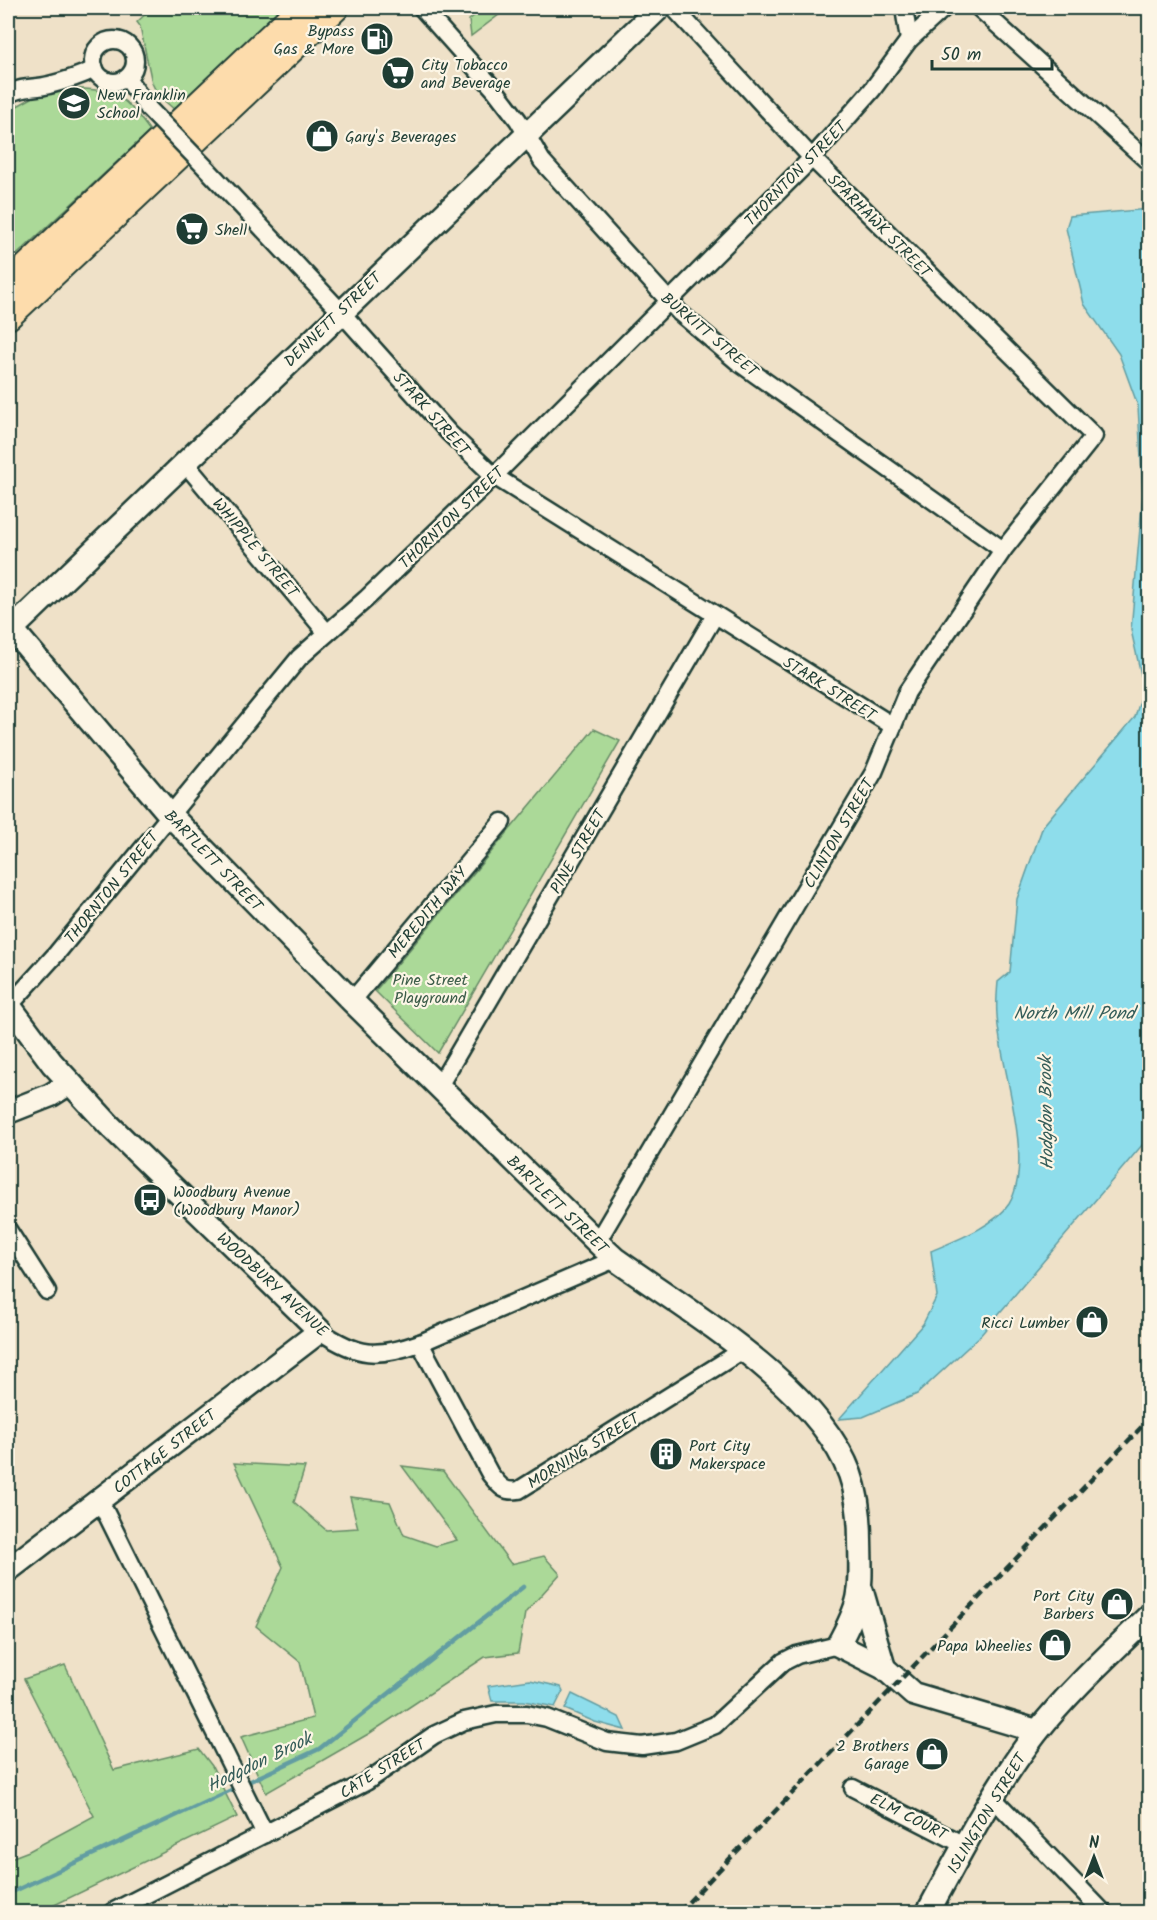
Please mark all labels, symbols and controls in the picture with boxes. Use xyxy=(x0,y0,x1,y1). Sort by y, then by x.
place label: Bypass Gas & More xyxy=(273,19,354,62)
fuel station icon: Bypass Gas & More xyxy=(359,21,395,57)
scale bar xyxy=(932,33,1052,71)
text: 50 m xyxy=(941,41,981,70)
place label: City Tobacco and Beverage xyxy=(421,53,510,96)
supermarket icon: City Tobacco and Beverage xyxy=(380,55,416,91)
place label: New Franklin School xyxy=(97,83,186,126)
school or university icon: New Franklin School xyxy=(56,85,92,121)
street label: THORNTON STREET xyxy=(739,114,854,233)
shop icon: Gary's Beverages xyxy=(304,118,340,154)
place label: Gary's Beverages xyxy=(345,125,457,150)
street label: SPARHAWK STREET xyxy=(821,168,938,285)
supermarket icon: Shell xyxy=(174,211,210,247)
place label: Shell xyxy=(215,218,247,243)
street label: DENNETT STREET xyxy=(278,266,389,374)
street label: BURKITT STREET xyxy=(655,287,764,384)
street label: STARK STREET xyxy=(386,366,476,463)
street label: THORNTON STREET xyxy=(394,460,512,575)
street label: WHIPPLE STREET xyxy=(205,493,305,605)
street label: STARK STREET xyxy=(778,651,882,729)
street label: CLINTON STREET xyxy=(798,773,882,893)
street label: BARTLETT STREET xyxy=(158,804,269,919)
street label: PINE STREET xyxy=(544,804,613,899)
street label: THORNTON STREET xyxy=(59,825,166,950)
street label: MEREDITH WAY xyxy=(382,861,475,964)
park label: Pine Street Playground xyxy=(392,968,468,1011)
water label: North Mill Pond xyxy=(1013,1000,1139,1029)
water label: Hodgdon Brook xyxy=(1032,1053,1063,1170)
street label: BARTLETT STREET xyxy=(500,1150,615,1261)
place label: Woodbury Avenue (Woodbury Manor) xyxy=(173,1180,300,1223)
bus stop icon: Woodbury Avenue (Woodbury Manor) xyxy=(132,1182,168,1218)
street label: WOODBURY AVENUE xyxy=(211,1227,334,1344)
shop icon: Ricci Lumber xyxy=(1074,1304,1110,1340)
place label: Ricci Lumber xyxy=(981,1311,1071,1336)
street label: COTTAGE STREET xyxy=(108,1403,223,1501)
street label: MORNING STREET xyxy=(523,1406,646,1496)
place label: Port City Makerspace xyxy=(689,1434,765,1477)
building icon: Port City Makerspace xyxy=(648,1436,684,1472)
place label: Port City Barbers xyxy=(1033,1584,1094,1627)
shop icon: Port City Barbers xyxy=(1099,1586,1135,1622)
shop icon: Papa Wheelies xyxy=(1037,1627,1073,1663)
place label: Papa Wheelies xyxy=(937,1634,1032,1659)
water label: Hodgdon Brook xyxy=(202,1724,319,1801)
street label: CATE STREET xyxy=(335,1732,432,1806)
place label: 2 Brothers Garage xyxy=(836,1734,909,1777)
shop icon: 2 Brothers Garage xyxy=(914,1736,950,1772)
street label: ISLINGTON STREET xyxy=(941,1747,1034,1879)
street label: ELM COURT xyxy=(865,1787,953,1848)
north arrow xyxy=(1064,1827,1124,1887)
text: N xyxy=(1089,1831,1099,1856)

